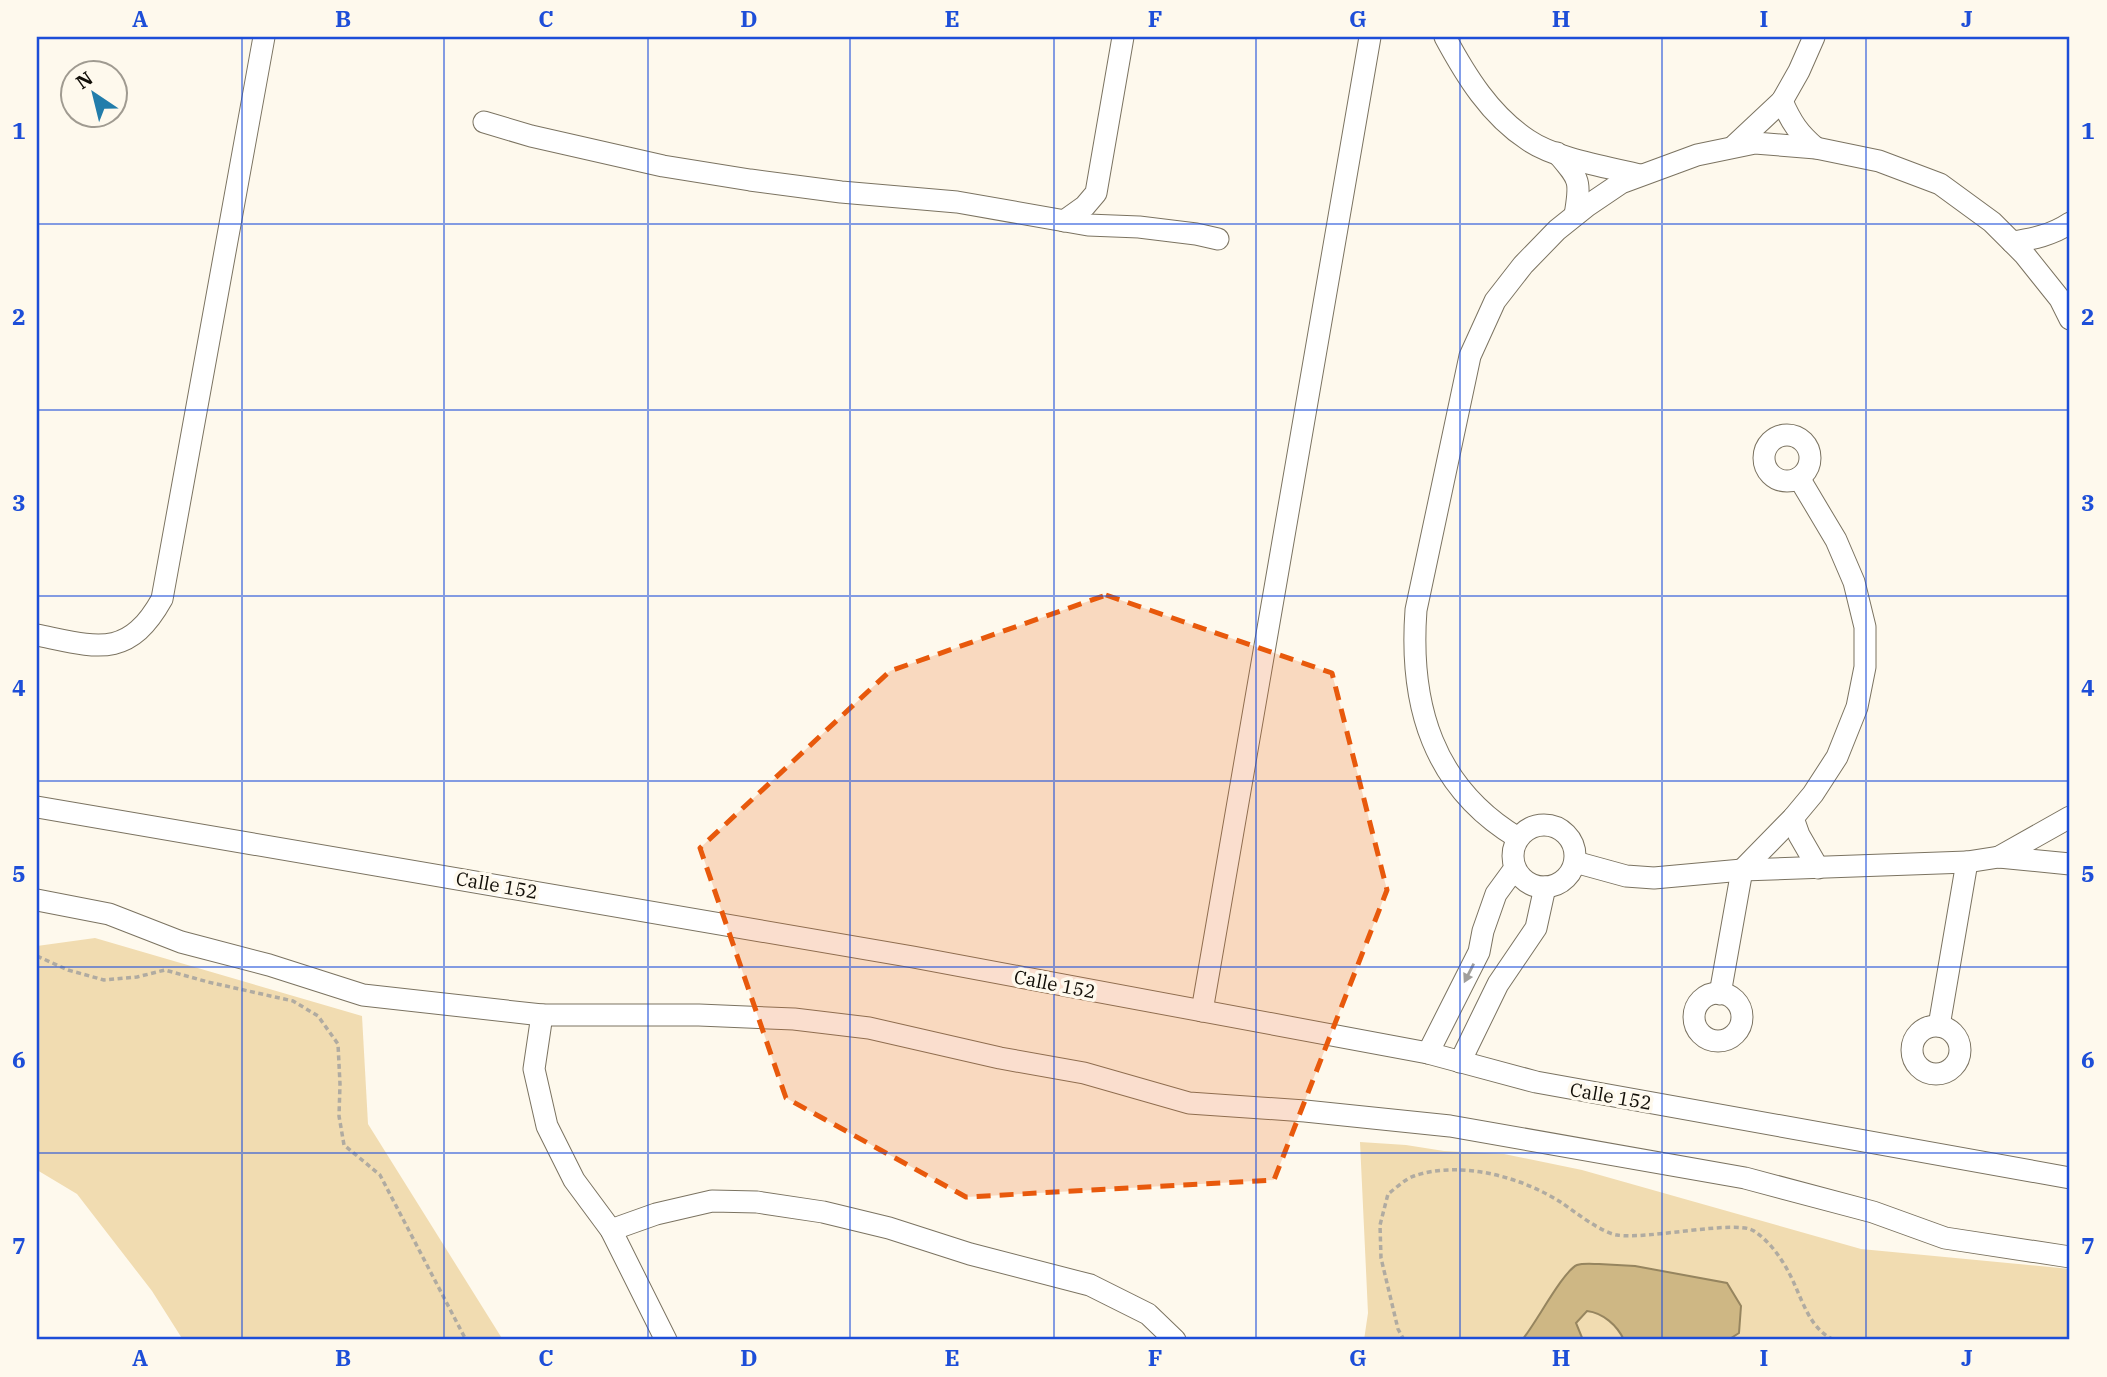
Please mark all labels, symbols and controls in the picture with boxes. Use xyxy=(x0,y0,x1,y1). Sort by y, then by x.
text: A xyxy=(132,3,148,33)
text: B xyxy=(335,3,351,33)
text: C xyxy=(538,3,554,33)
text: D xyxy=(740,3,758,33)
text: E xyxy=(944,3,960,33)
text: F xyxy=(1148,3,1162,33)
text: G xyxy=(1349,3,1367,33)
text: H xyxy=(1552,3,1570,33)
text: I xyxy=(1760,3,1768,33)
text: J xyxy=(1961,3,1973,33)
north arrow xyxy=(60,60,130,130)
text: N xyxy=(71,66,97,94)
text: 1 xyxy=(12,115,26,145)
text: 1 xyxy=(2081,115,2095,145)
text: 2 xyxy=(12,301,26,331)
text: 2 xyxy=(2081,301,2095,331)
text: 3 xyxy=(12,487,26,517)
text: 3 xyxy=(2081,487,2095,517)
text: 4 xyxy=(12,672,26,702)
text: 4 xyxy=(2081,672,2095,702)
text: 5 xyxy=(12,858,26,888)
text: 5 xyxy=(2081,858,2095,888)
street label: Calle 152 xyxy=(454,866,540,904)
one-way arrow xyxy=(1463,963,1474,983)
street label: Calle 152 xyxy=(1012,964,1098,1004)
text: 6 xyxy=(12,1044,26,1074)
text: 6 xyxy=(2081,1044,2095,1074)
street label: Calle 152 xyxy=(1568,1077,1654,1115)
text: 7 xyxy=(12,1230,26,1260)
text: 7 xyxy=(2081,1230,2095,1260)
text: A xyxy=(132,1342,148,1372)
text: B xyxy=(335,1342,351,1372)
text: C xyxy=(538,1342,554,1372)
text: D xyxy=(740,1342,758,1372)
text: E xyxy=(944,1342,960,1372)
text: F xyxy=(1148,1342,1162,1372)
text: G xyxy=(1349,1342,1367,1372)
text: H xyxy=(1552,1342,1570,1372)
text: I xyxy=(1760,1342,1768,1372)
text: J xyxy=(1961,1342,1973,1372)

